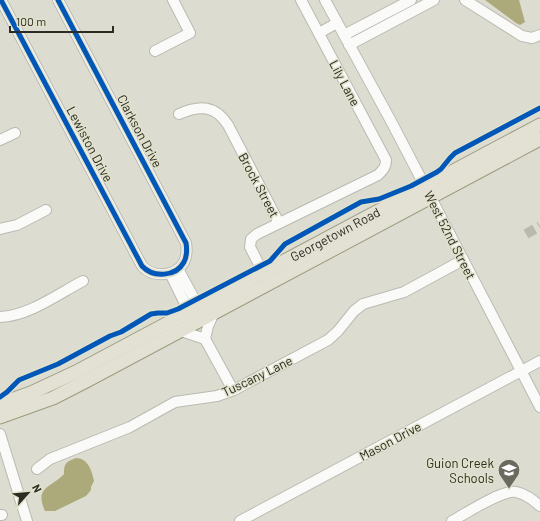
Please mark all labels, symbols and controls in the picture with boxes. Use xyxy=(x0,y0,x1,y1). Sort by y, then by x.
scale bar xyxy=(10,8,113,34)
text: 100 m xyxy=(16,14,46,28)
street label: Lily Lane xyxy=(326,57,364,109)
street label: Clarkson Drive xyxy=(114,92,166,170)
street label: Lewiston Drive xyxy=(63,103,117,185)
street label: Brock Street xyxy=(235,150,283,220)
street label: West 52nd Street xyxy=(421,188,479,282)
street label: Georgetown Road xyxy=(287,204,383,265)
street label: Tuscany Lane xyxy=(219,352,295,400)
street label: Mason Drive xyxy=(356,418,424,464)
place label: Guion Creek Schools xyxy=(426,455,494,486)
school or university icon: Guion Creek Schools xyxy=(496,457,522,490)
north arrow xyxy=(8,473,48,513)
text: N xyxy=(30,482,45,494)

